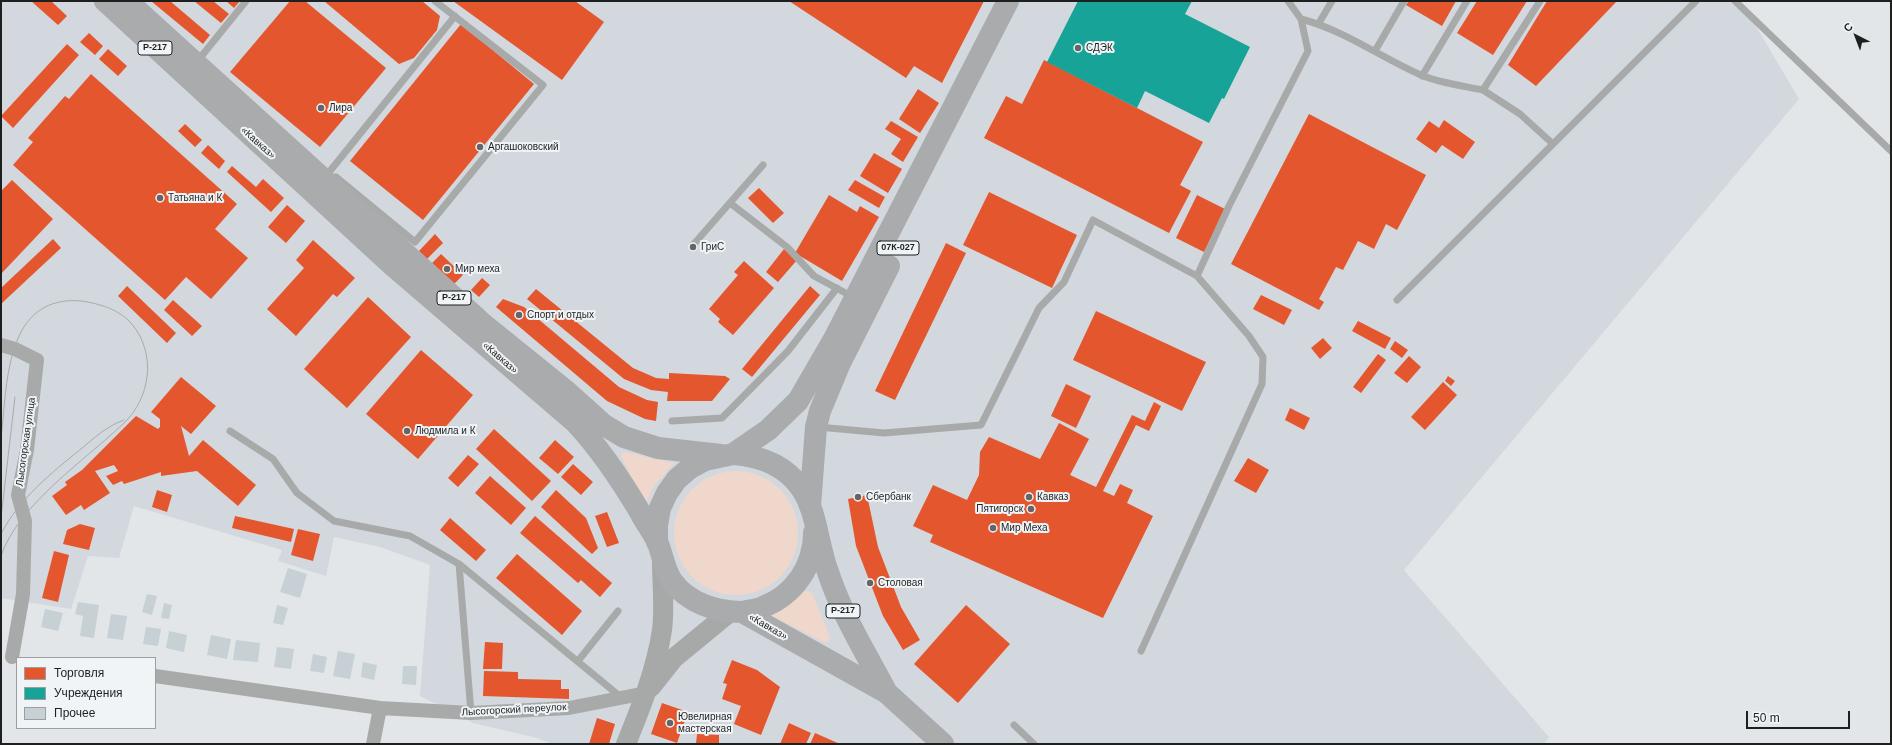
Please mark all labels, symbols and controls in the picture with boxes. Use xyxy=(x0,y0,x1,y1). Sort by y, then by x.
north arrow xyxy=(1836,16,1876,56)
text: С xyxy=(1841,20,1855,34)
road number: Р-217 xyxy=(138,41,172,55)
place label: СДЭК xyxy=(1086,42,1113,54)
marker: СДЭК xyxy=(1073,43,1083,53)
place label: Лира xyxy=(329,102,352,114)
marker: Лира xyxy=(316,103,326,113)
street label: «Кавказ» xyxy=(238,124,278,162)
place label: Аргашоковский xyxy=(488,141,559,153)
marker: Аргашоковский xyxy=(475,142,485,152)
place label: Татьяна и К xyxy=(168,192,222,204)
marker: Татьяна и К xyxy=(155,193,165,203)
place label: ГриС xyxy=(701,241,724,253)
road number: 07К-027 xyxy=(877,241,919,255)
marker: ГриС xyxy=(688,242,698,252)
place label: Мир меха xyxy=(455,263,500,275)
marker: Мир меха xyxy=(442,264,452,274)
road number: Р-217 xyxy=(437,291,471,305)
place label: Спорт и отдых xyxy=(527,309,594,321)
marker: Спорт и отдых xyxy=(514,310,524,320)
street label: «Кавказ» xyxy=(480,340,520,376)
street label: Лысогорская улица xyxy=(14,397,38,487)
place label: Людмила и К xyxy=(415,425,476,437)
marker: Людмила и К xyxy=(402,426,412,436)
place label: Сбербанк xyxy=(866,491,911,503)
place label: Кавказ xyxy=(1037,491,1068,503)
marker: Сбербанк xyxy=(853,492,863,502)
marker: Кавказ xyxy=(1024,492,1034,502)
place label: Пятигорск xyxy=(976,503,1023,515)
marker: Пятигорск xyxy=(1026,504,1036,514)
place label: Мир Меха xyxy=(1001,522,1047,534)
marker: Мир Меха xyxy=(988,523,998,533)
place label: Столовая xyxy=(878,577,923,589)
marker: Столовая xyxy=(865,578,875,588)
road number: Р-217 xyxy=(826,604,860,618)
street label: «Кавказ» xyxy=(747,611,789,643)
legend xyxy=(16,657,156,729)
text: Торговля xyxy=(54,666,104,680)
text: Учреждения xyxy=(54,686,123,700)
street label: Лысогорский переулок xyxy=(461,701,567,719)
scale bar xyxy=(1748,703,1852,729)
text: Прочее xyxy=(54,706,95,720)
place label: Ювелирная мастерская xyxy=(678,711,732,734)
text: 50 m xyxy=(1753,711,1780,725)
marker: Ювелирная мастерская xyxy=(665,718,675,728)

